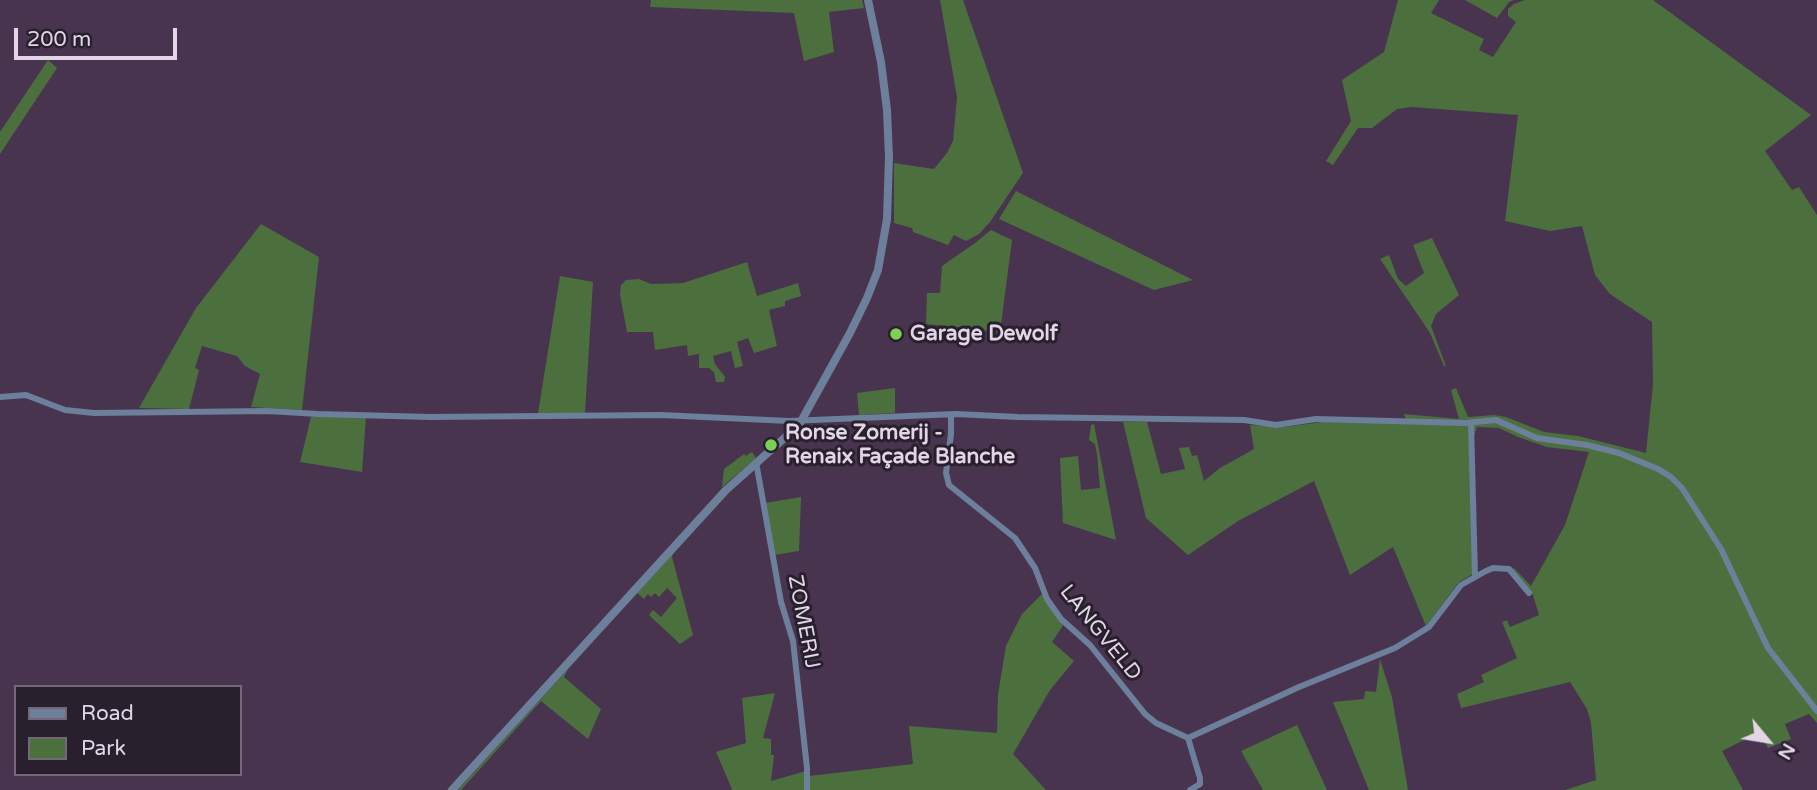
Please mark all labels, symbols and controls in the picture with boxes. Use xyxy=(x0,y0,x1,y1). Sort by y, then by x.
scale bar xyxy=(18,14,180,58)
text: 200 m xyxy=(27,27,91,52)
place label: Garage Dewolf xyxy=(910,321,1058,347)
marker: Garage Dewolf xyxy=(888,326,904,342)
place label: Ronse Zomerij - Renaix Façade Blanche xyxy=(785,420,1015,470)
marker: Ronse Zomerij - Renaix Façade Blanche xyxy=(763,437,779,453)
street label: ZOMERIJ xyxy=(782,573,824,671)
street label: LANGVELD xyxy=(1054,580,1146,686)
legend xyxy=(14,685,242,776)
text: Road xyxy=(81,701,134,726)
north arrow xyxy=(1733,706,1803,776)
text: Park xyxy=(81,736,126,761)
text: N xyxy=(1773,739,1800,764)

